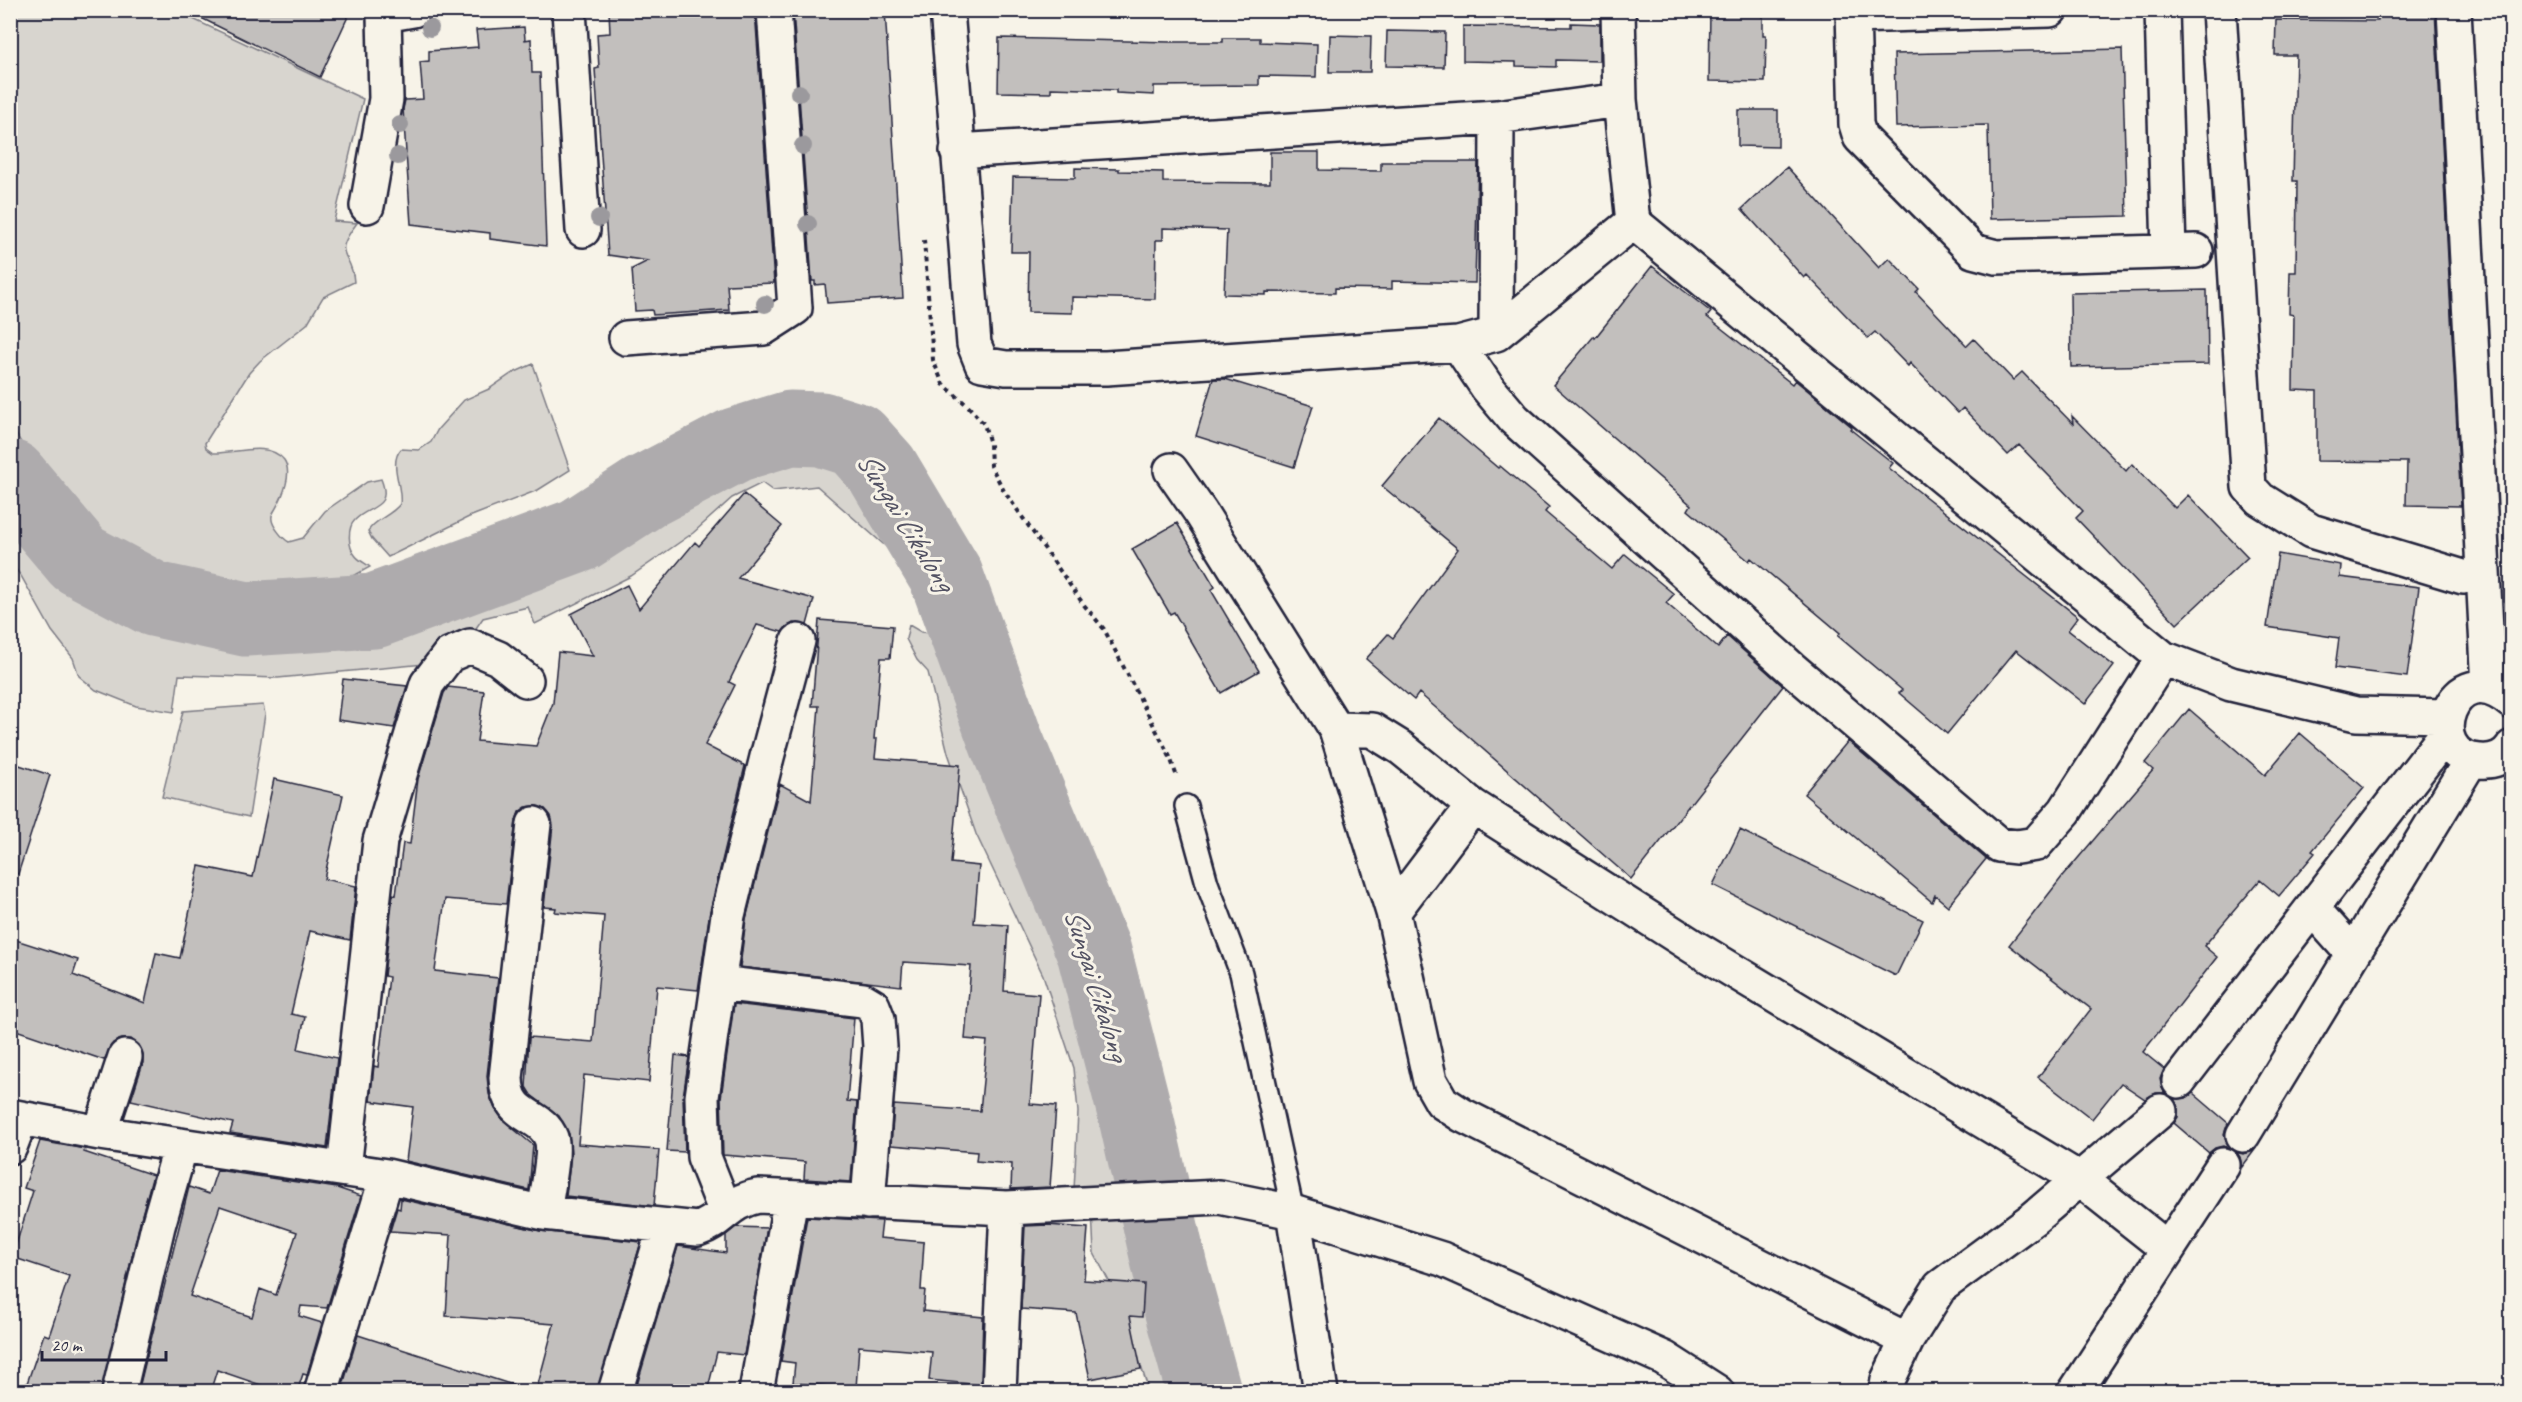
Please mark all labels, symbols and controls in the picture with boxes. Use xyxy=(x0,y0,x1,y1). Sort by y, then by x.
water label: Sungai Cikalong xyxy=(848,444,966,601)
water label: Sungai Cikalong xyxy=(1056,904,1139,1069)
scale bar xyxy=(42,1324,166,1362)
text: 20 m xyxy=(51,1334,84,1356)

